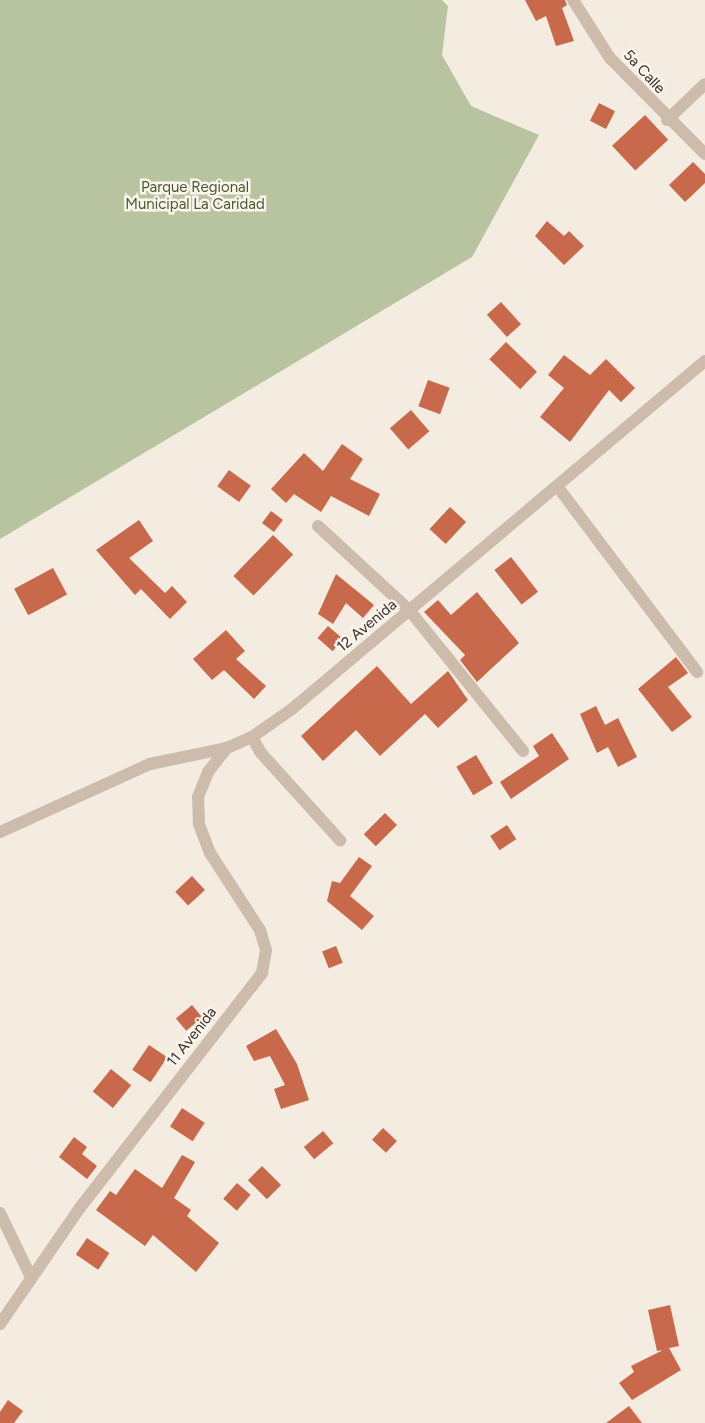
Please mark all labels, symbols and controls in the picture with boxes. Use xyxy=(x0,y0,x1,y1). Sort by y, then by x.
street label: 5a Calle xyxy=(619,46,669,98)
park label: Parque Regional Municipal La Caridad xyxy=(125,178,265,213)
street label: 12 Avenida xyxy=(333,596,401,656)
street label: 11 Avenida xyxy=(163,1004,221,1070)

